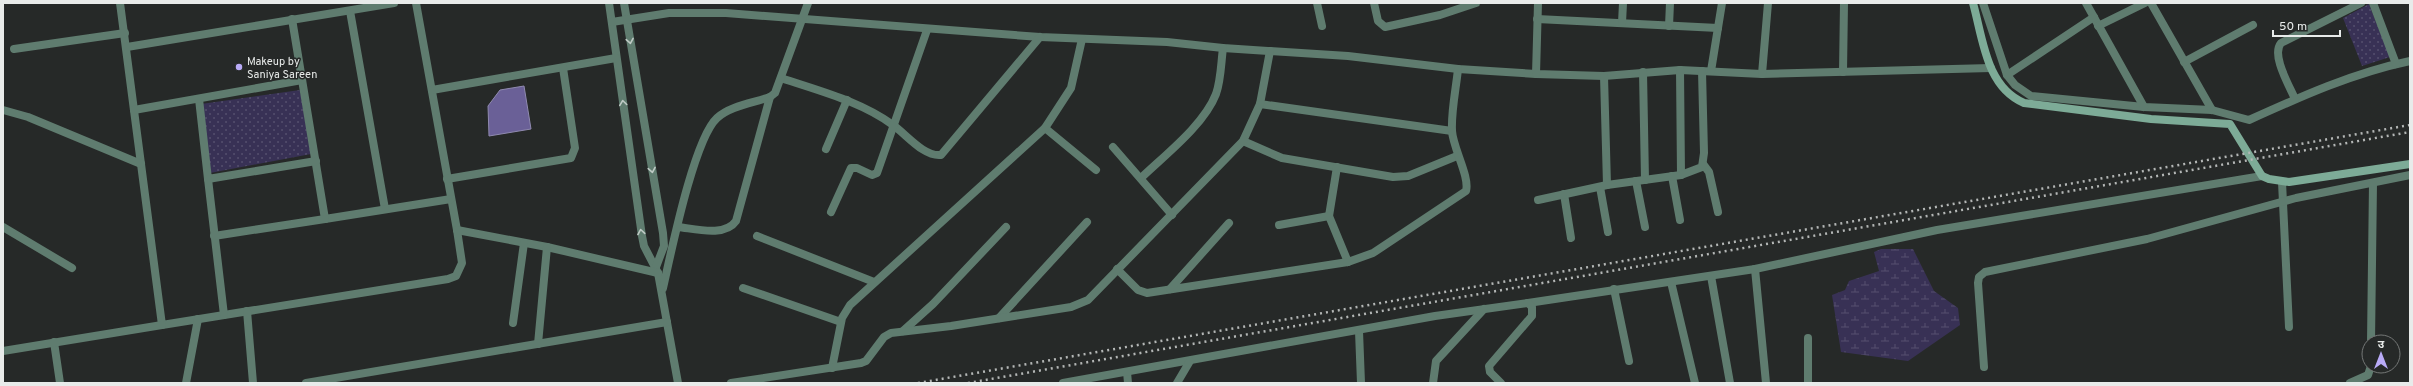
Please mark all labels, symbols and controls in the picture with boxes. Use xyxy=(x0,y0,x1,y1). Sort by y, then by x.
scale bar xyxy=(2273,12,2340,38)
text: 50 m xyxy=(2279,19,2307,35)
one-way arrow xyxy=(625,38,634,45)
place label: Makeup by Saniya Sareen xyxy=(247,55,317,82)
marker: Makeup by Saniya Sareen xyxy=(234,62,244,72)
one-way arrow xyxy=(619,100,628,106)
one-way arrow xyxy=(648,166,656,173)
one-way arrow xyxy=(637,229,646,235)
north arrow xyxy=(2361,334,2401,374)
text: उ xyxy=(2378,338,2385,352)

